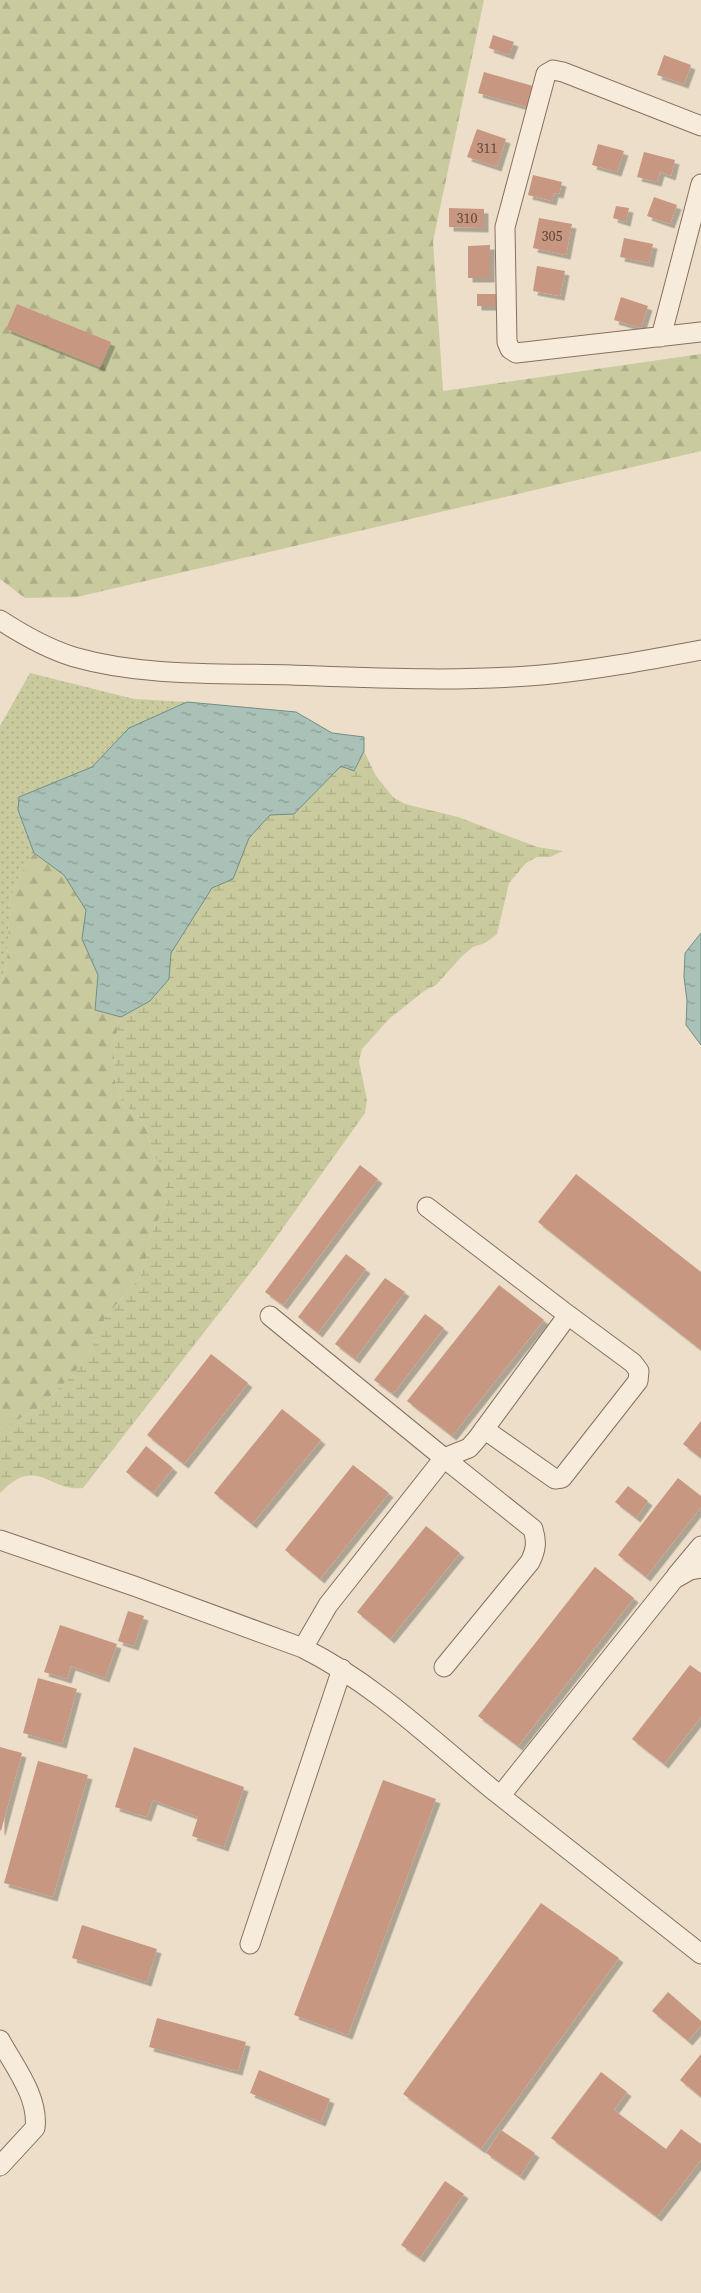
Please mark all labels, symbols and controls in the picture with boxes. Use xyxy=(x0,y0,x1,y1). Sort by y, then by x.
house number: 311 xyxy=(477,138,498,158)
house number: 310 xyxy=(457,208,478,228)
house number: 305 xyxy=(542,226,563,246)

